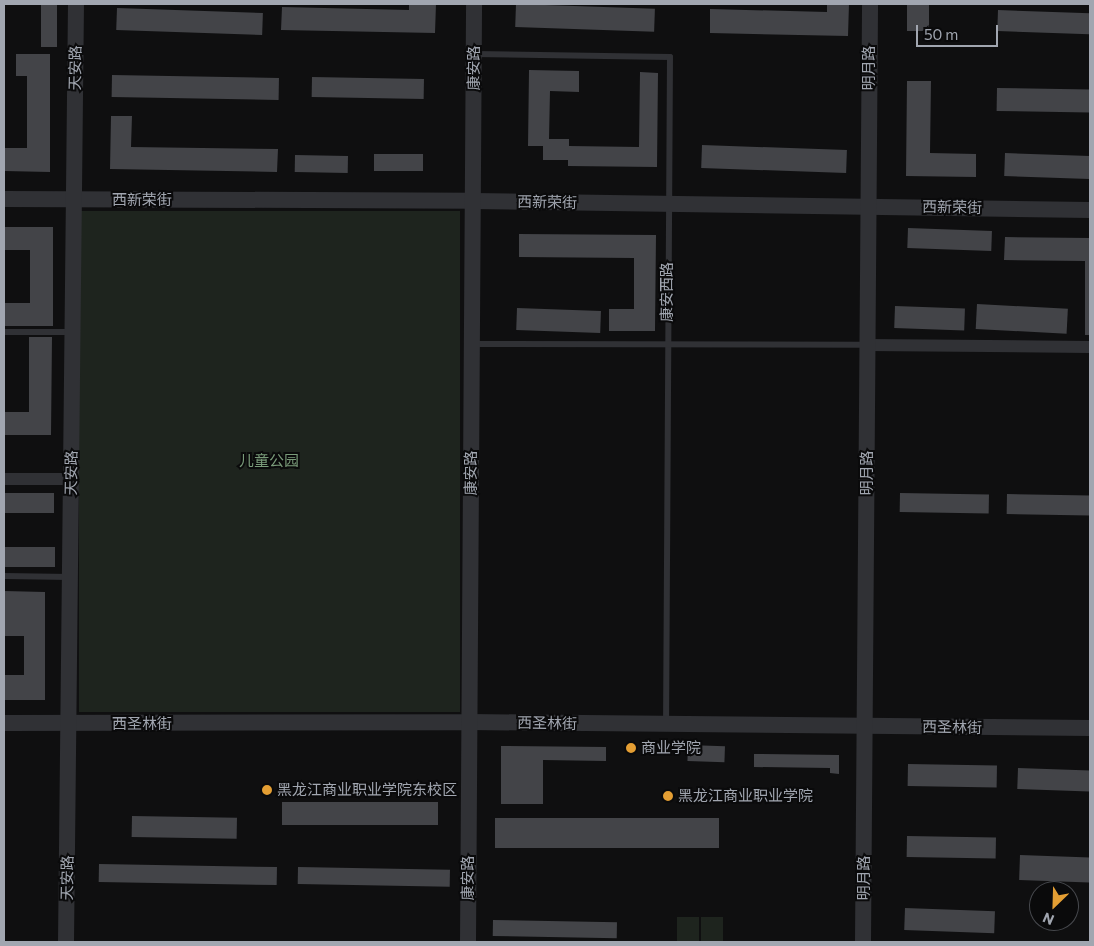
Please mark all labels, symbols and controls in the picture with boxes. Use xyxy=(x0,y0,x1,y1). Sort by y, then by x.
scale bar xyxy=(919,15,1002,47)
text: 50 m xyxy=(924,25,958,43)
street label: 天安路 xyxy=(66,45,84,91)
street label: 康安路 xyxy=(465,46,483,90)
street label: 明月路 xyxy=(860,46,878,90)
street label: 西新荣街 xyxy=(112,191,172,209)
street label: 西新荣街 xyxy=(517,192,577,212)
street label: 西新荣街 xyxy=(922,197,982,217)
street label: 康安西路 xyxy=(658,262,676,322)
street label: 天安路 xyxy=(62,450,80,496)
street label: 康安路 xyxy=(462,451,480,495)
street label: 明月路 xyxy=(858,451,876,495)
park label: 儿童公园 xyxy=(239,452,299,470)
street label: 西圣林街 xyxy=(517,713,577,733)
street label: 西圣林街 xyxy=(112,715,172,733)
street label: 西圣林街 xyxy=(922,717,982,737)
place label: 商业学院 xyxy=(641,739,701,757)
marker: 商业学院 xyxy=(625,742,637,754)
place label: 黑龙江商业职业学院东校区 xyxy=(277,781,457,799)
marker: 黑龙江商业职业学院东校区 xyxy=(261,784,273,796)
place label: 黑龙江商业职业学院 xyxy=(678,787,813,805)
marker: 黑龙江商业职业学院 xyxy=(662,790,674,802)
street label: 天安路 xyxy=(58,855,76,901)
street label: 康安路 xyxy=(459,856,477,900)
street label: 明月路 xyxy=(855,856,873,900)
north arrow xyxy=(1029,881,1079,931)
text: N xyxy=(1040,909,1056,929)

